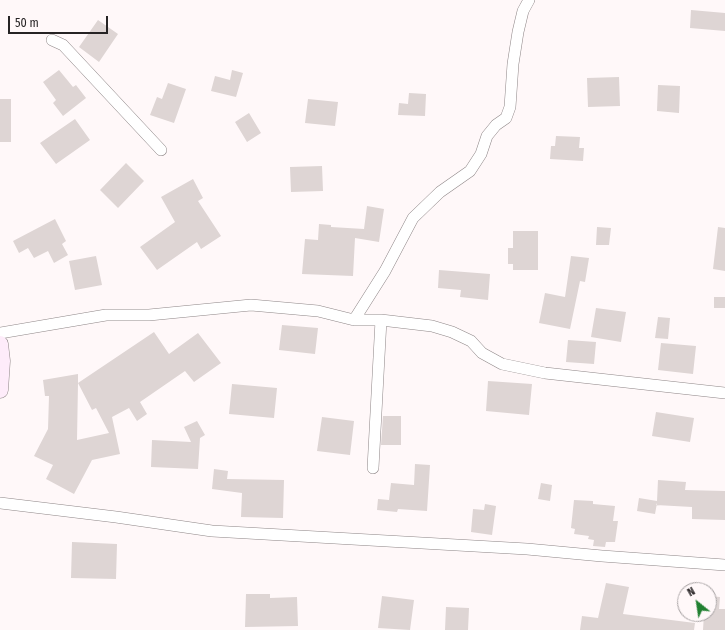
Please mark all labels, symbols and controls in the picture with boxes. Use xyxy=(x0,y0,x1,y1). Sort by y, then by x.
scale bar xyxy=(10,8,110,34)
text: 50 m xyxy=(15,16,39,30)
north arrow xyxy=(677,582,717,622)
text: N xyxy=(685,585,697,599)

